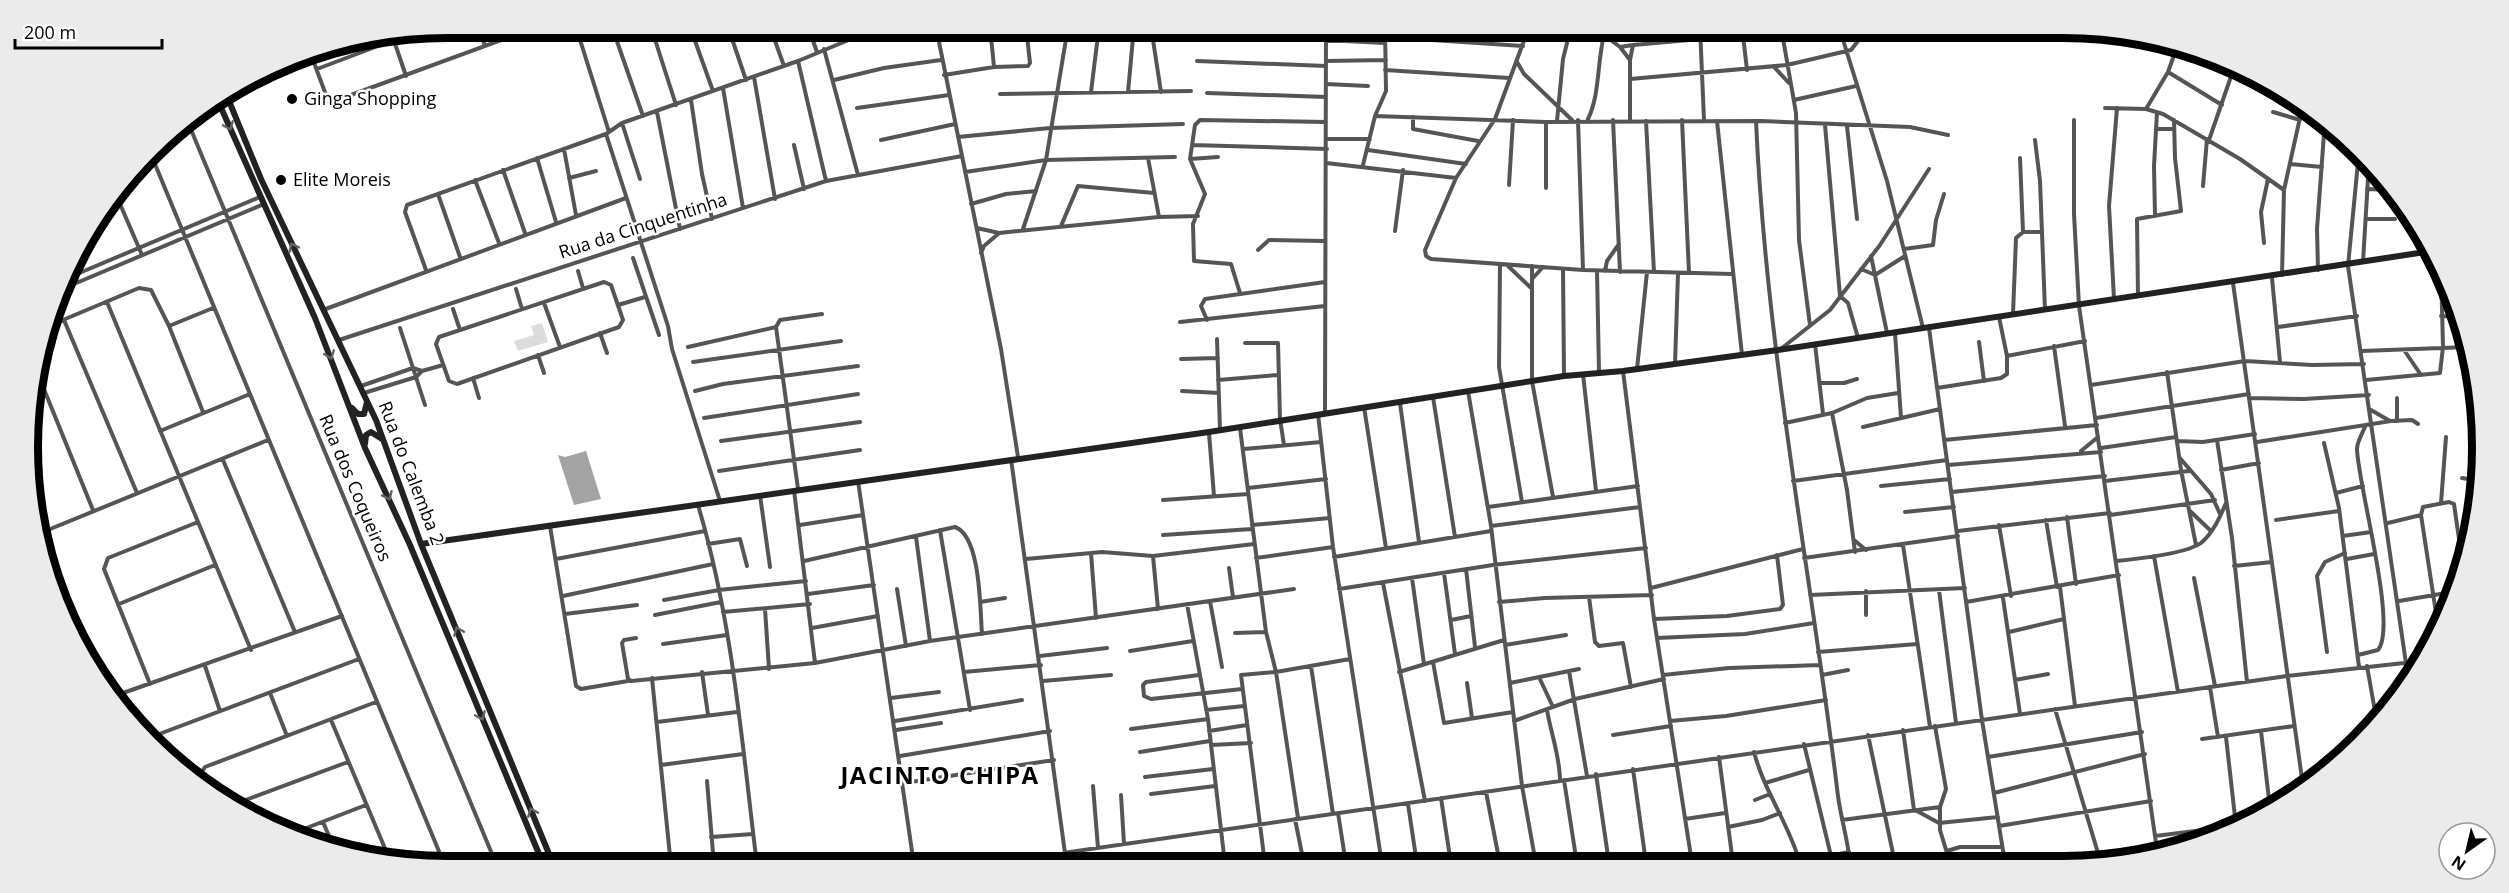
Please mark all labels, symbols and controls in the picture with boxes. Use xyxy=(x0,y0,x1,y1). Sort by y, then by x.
scale bar xyxy=(15,12,162,50)
text: 200 m xyxy=(24,20,76,44)
place label: Ginga Shopping xyxy=(304,86,436,110)
marker: Ginga Shopping xyxy=(285,92,299,106)
one-way arrow xyxy=(221,120,233,131)
place label: Elite Moreis xyxy=(293,167,391,191)
marker: Elite Moreis xyxy=(274,173,288,187)
street label: Rua da Cinquentinha xyxy=(555,186,730,264)
one-way arrow xyxy=(289,243,301,254)
one-way arrow xyxy=(322,349,335,360)
street label: Rua do Calemba 2 xyxy=(373,397,450,548)
street label: Rua dos Coqueiros xyxy=(314,410,398,565)
one-way arrow xyxy=(380,490,392,501)
one-way arrow xyxy=(453,627,465,638)
one-way arrow xyxy=(474,709,486,720)
district label: JACINTO CHIPA xyxy=(838,758,1040,791)
one-way arrow xyxy=(527,807,539,818)
north arrow xyxy=(2437,821,2497,881)
text: N xyxy=(2447,851,2470,876)

